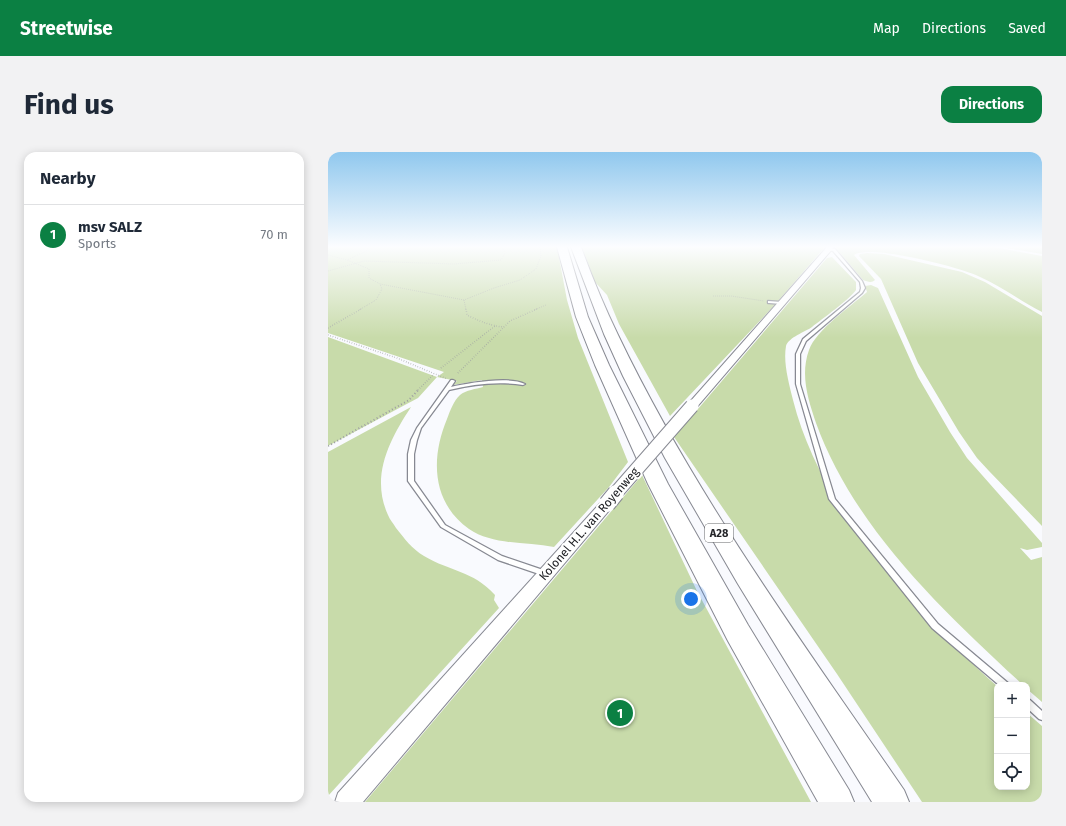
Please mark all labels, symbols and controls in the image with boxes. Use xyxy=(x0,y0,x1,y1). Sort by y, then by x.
text: Streetwise xyxy=(20,17,113,40)
text: Map xyxy=(873,20,900,37)
text: Directions xyxy=(922,20,986,37)
text: Saved xyxy=(1008,20,1046,37)
button: Directions xyxy=(941,86,1042,123)
text: Find us xyxy=(24,88,114,121)
text: Nearby xyxy=(40,168,95,189)
text: msv SALZ xyxy=(78,218,142,236)
text: 1 xyxy=(50,227,56,242)
text: 70 m xyxy=(261,227,288,242)
text: Sports xyxy=(78,236,116,251)
street label: Kolonel H.L. van Royenweg xyxy=(536,464,642,583)
road number: A28 xyxy=(705,524,733,542)
your location xyxy=(681,589,701,609)
map controls xyxy=(994,682,1030,790)
button: + xyxy=(994,682,1030,718)
pin: 1 xyxy=(607,698,633,728)
button: − xyxy=(994,718,1030,754)
button: locate xyxy=(994,754,1030,790)

